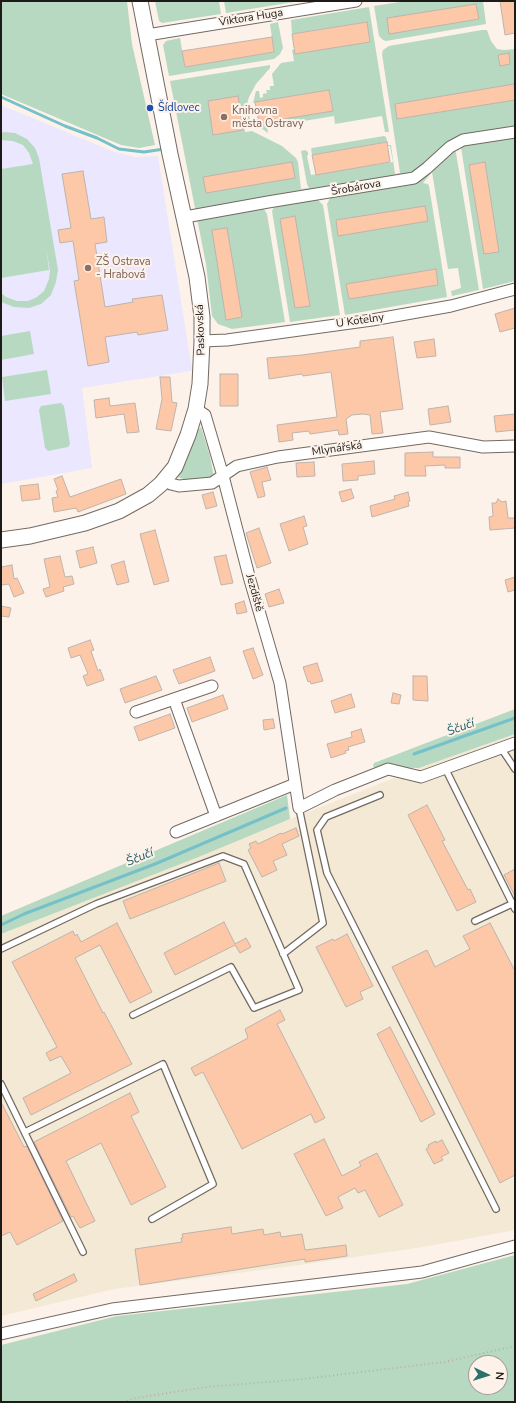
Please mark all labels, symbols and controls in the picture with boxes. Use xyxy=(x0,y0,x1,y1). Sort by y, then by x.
street label: Viktora Huga xyxy=(218,6,284,30)
place label: Šídlovec xyxy=(158,101,199,115)
marker: Šídlovec xyxy=(145,103,155,113)
place label: Knihovna města Ostravy xyxy=(232,104,304,130)
marker: Knihovna města Ostravy xyxy=(219,112,229,122)
street label: Šrobárova xyxy=(330,177,382,199)
place label: ZŠ Ostrava - Hrabová xyxy=(96,255,151,281)
marker: ZŠ Ostrava - Hrabová xyxy=(83,263,93,273)
street label: Paskovská xyxy=(194,304,208,356)
street label: U Kotelny xyxy=(335,311,385,331)
street label: Mlynářská xyxy=(311,439,363,459)
street label: Jezdiště xyxy=(242,573,266,613)
water label: Ščučí xyxy=(445,716,477,740)
water label: Ščučí xyxy=(124,846,156,870)
north arrow xyxy=(468,1355,508,1395)
text: N xyxy=(492,1371,507,1380)

